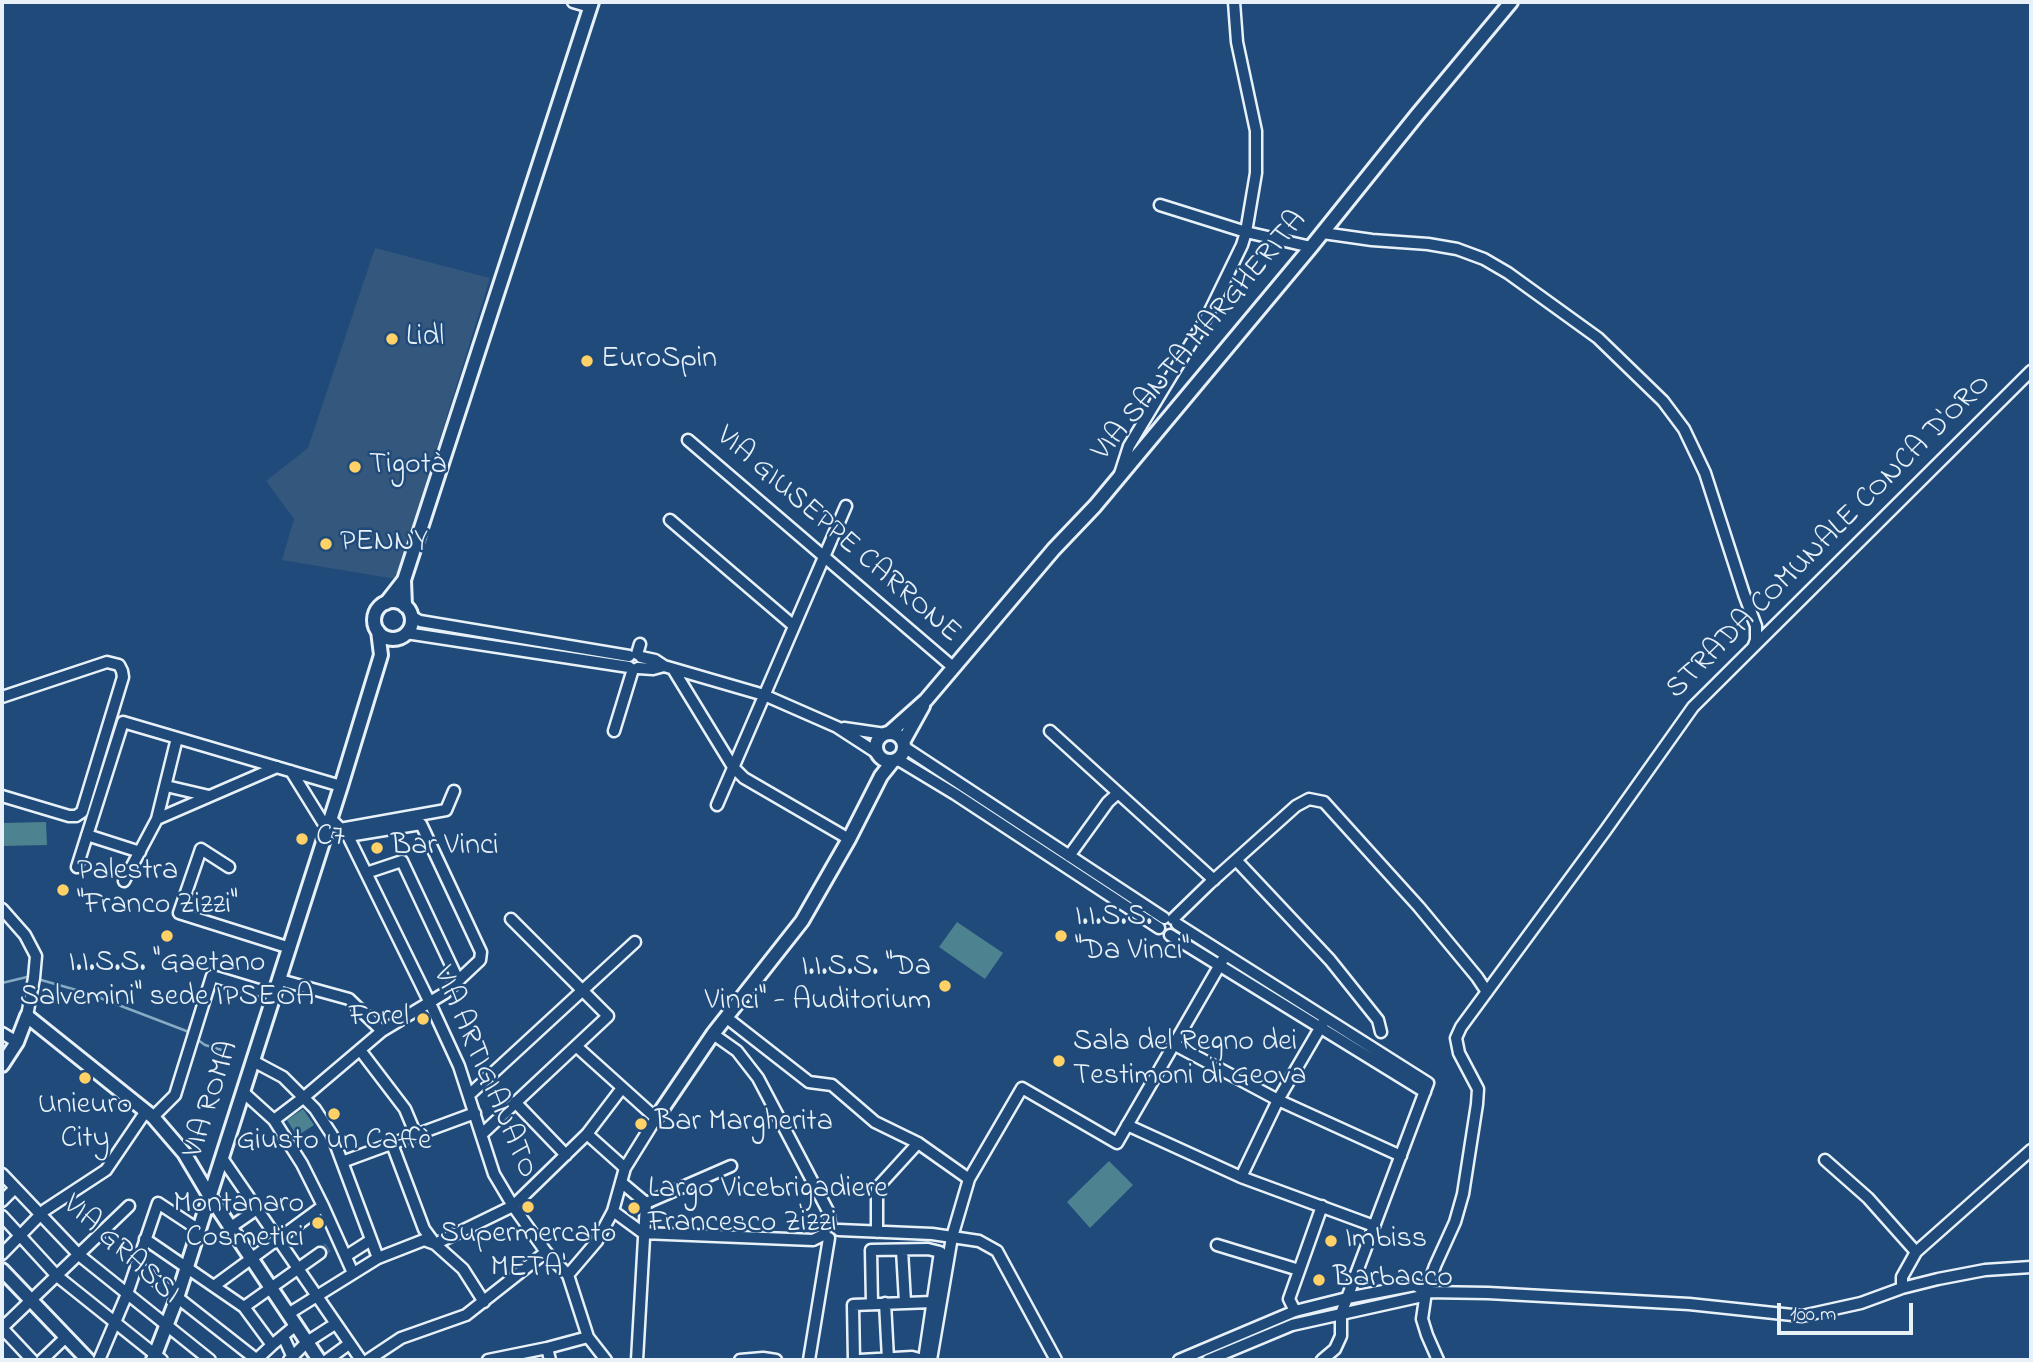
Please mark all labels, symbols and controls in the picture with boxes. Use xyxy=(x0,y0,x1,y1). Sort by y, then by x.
street label: VIA SANTA MARGHERITA xyxy=(1086,205,1316,469)
place label: Lidl xyxy=(406,321,444,357)
marker: Lidl xyxy=(384,331,400,347)
place label: EuroSpin xyxy=(601,343,717,379)
marker: EuroSpin xyxy=(579,353,595,369)
street label: STRADA COMUNALE CONCA D'ORO xyxy=(1660,368,2000,708)
street label: VIA GIUSEPPE CARRONE xyxy=(707,420,967,652)
place label: Tigotà xyxy=(369,449,446,485)
marker: Tigotà xyxy=(347,459,363,475)
place label: PENNY xyxy=(340,526,428,562)
marker: PENNY xyxy=(318,536,334,552)
place label: C7 xyxy=(316,821,345,857)
place label: Bar Vinci xyxy=(391,830,499,866)
marker: C7 xyxy=(294,831,310,847)
marker: Bar Vinci xyxy=(369,840,385,856)
place label: Palestra "Franco Zizzi" xyxy=(77,855,238,925)
marker: Palestra "Franco Zizzi" xyxy=(55,882,71,898)
place label: I.I.S.S. "Da Vinci" xyxy=(1075,901,1189,972)
marker: I.I.S.S. "Gaetano Salvemini" sede IPSEOA xyxy=(159,928,175,944)
marker: I.I.S.S. "Da Vinci" xyxy=(1053,928,1069,944)
place label: I.I.S.S. "Gaetano Salvemini" sede IPSEOA xyxy=(20,947,314,1018)
place label: I.I.S.S. "Da Vinci" - Auditorium xyxy=(705,951,931,1021)
street label: VIA ARTIGIANATO xyxy=(422,962,544,1184)
marker: I.I.S.S. "Da Vinci" - Auditorium xyxy=(937,978,953,994)
place label: Forel xyxy=(349,1001,409,1037)
marker: Forel xyxy=(415,1011,431,1027)
place label: Sala del Regno dei Testimoni di Geova xyxy=(1073,1026,1306,1096)
street label: VIA ROMA xyxy=(177,1037,249,1163)
marker: Sala del Regno dei Testimoni di Geova xyxy=(1051,1053,1067,1069)
marker: Unieuro City xyxy=(77,1070,93,1086)
place label: Unieuro City xyxy=(38,1089,132,1160)
marker: Giusto un Caffè xyxy=(326,1106,342,1122)
place label: Bar Margherita xyxy=(655,1106,833,1142)
marker: Bar Margherita xyxy=(633,1116,649,1132)
place label: Giusto un Caffè xyxy=(237,1125,431,1161)
place label: Largo Vicebrigadiere Francesco Zizzi xyxy=(648,1173,888,1244)
place label: Montanaro Cosmetici xyxy=(173,1188,304,1258)
street label: VIA GRASSI xyxy=(53,1189,187,1313)
marker: Supermercato META' xyxy=(520,1199,536,1215)
marker: Largo Vicebrigadiere Francesco Zizzi xyxy=(626,1200,642,1216)
marker: Montanaro Cosmetici xyxy=(310,1215,326,1231)
place label: Supermercato META' xyxy=(440,1218,616,1288)
place label: Imbiss xyxy=(1345,1223,1427,1259)
marker: Imbiss xyxy=(1323,1233,1339,1249)
place label: Barbacco xyxy=(1333,1262,1453,1298)
marker: Barbacco xyxy=(1311,1272,1327,1288)
scale bar xyxy=(1781,1288,1918,1332)
text: 100 m xyxy=(1790,1300,1836,1330)

